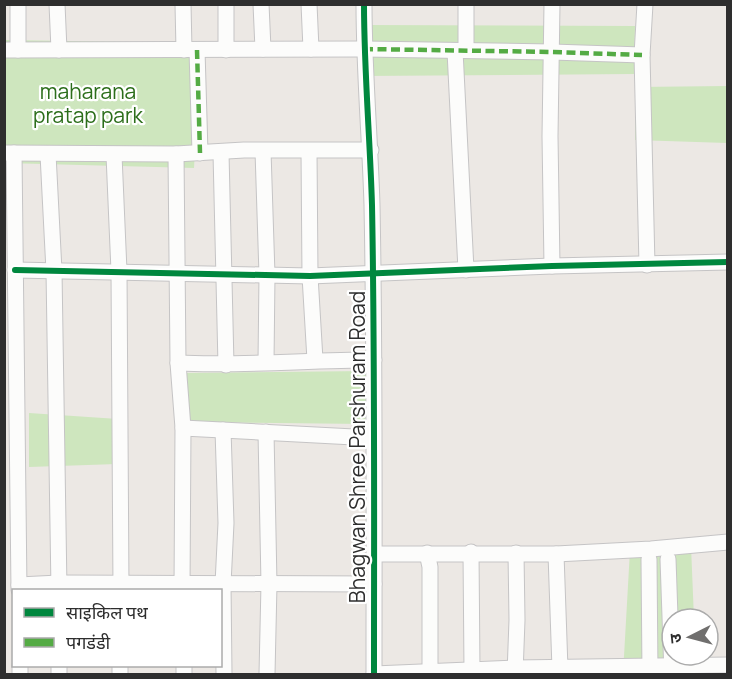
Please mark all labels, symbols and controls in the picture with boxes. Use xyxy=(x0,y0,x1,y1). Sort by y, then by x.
park label: maharana pratap park xyxy=(33,77,144,129)
street label: Bhagwan Shree Parshuram Road xyxy=(343,291,371,603)
legend xyxy=(12,589,222,667)
text: साइकिल पथ xyxy=(66,600,148,624)
north arrow xyxy=(660,607,720,667)
text: पगडंडी xyxy=(66,630,111,654)
text: उ xyxy=(664,632,687,644)

